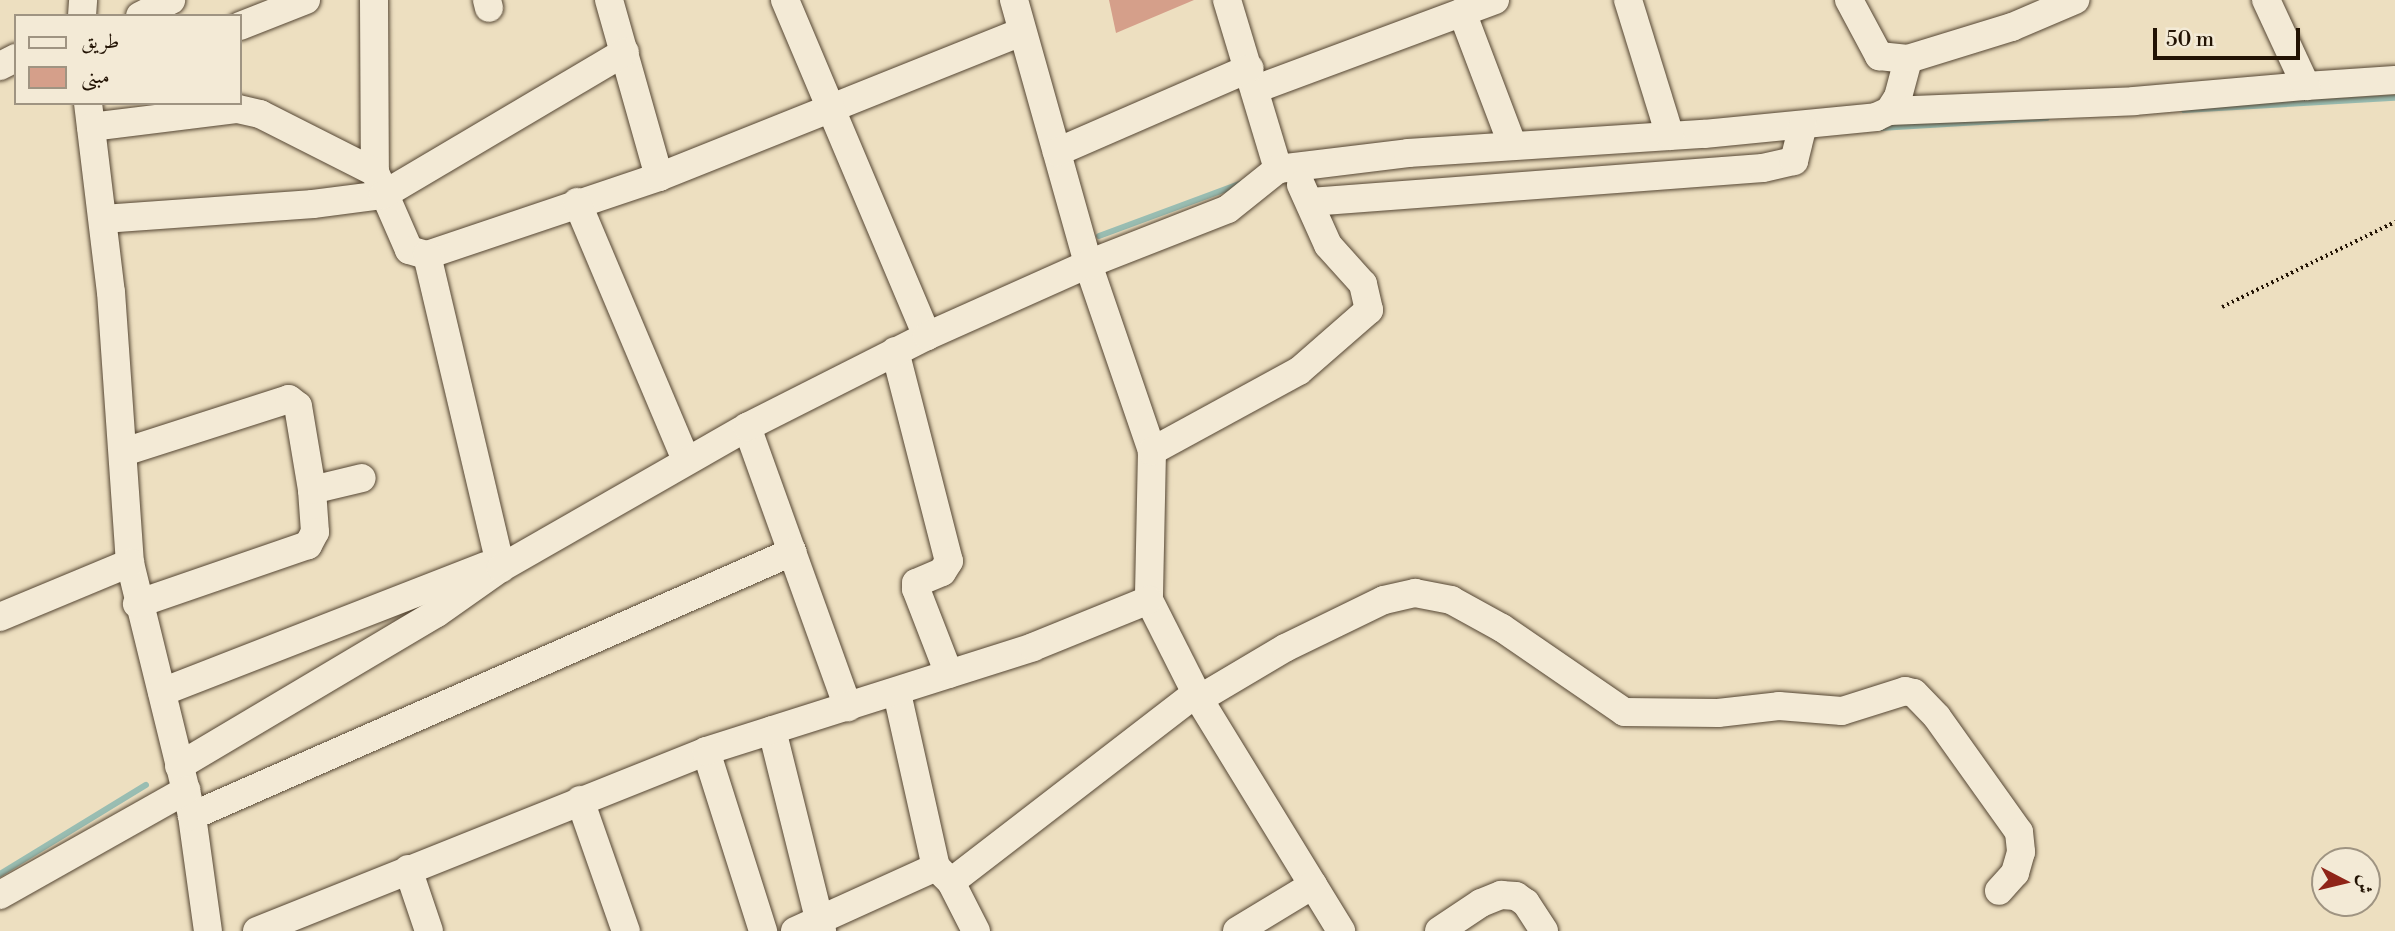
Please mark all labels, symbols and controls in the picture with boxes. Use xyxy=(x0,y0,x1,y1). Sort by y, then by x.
legend xyxy=(14,14,242,105)
scale bar xyxy=(2157,14,2304,58)
text: 50 m xyxy=(2166,27,2214,53)
text: طريق xyxy=(81,29,119,55)
text: مبنى xyxy=(81,64,110,90)
north arrow xyxy=(2311,847,2381,917)
text: ش xyxy=(2352,873,2378,895)

